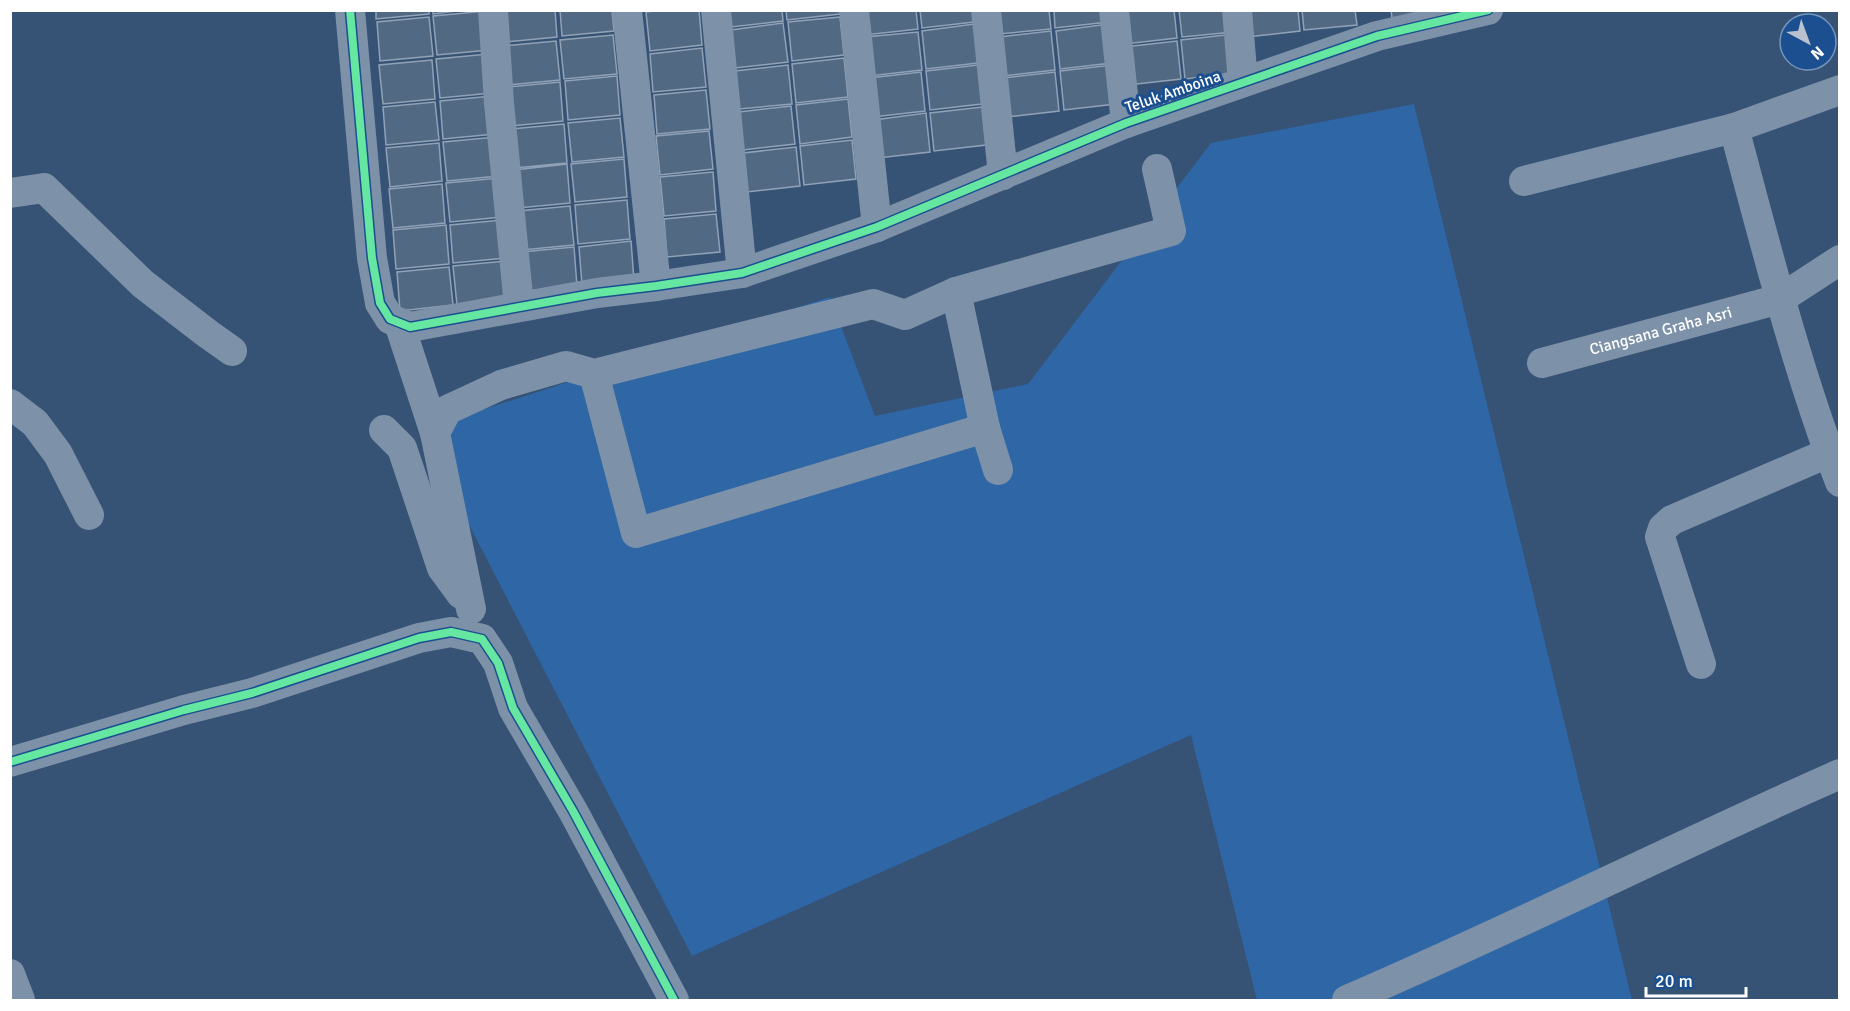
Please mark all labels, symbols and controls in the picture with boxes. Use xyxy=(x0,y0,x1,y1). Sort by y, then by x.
north arrow xyxy=(1778,12,1838,72)
text: N xyxy=(1806,41,1828,64)
street label: Teluk Amboina xyxy=(1123,66,1223,118)
street label: Ciangsana Graha Asri xyxy=(1587,302,1734,360)
scale bar xyxy=(1646,960,1746,998)
text: 20 m xyxy=(1655,970,1693,992)

